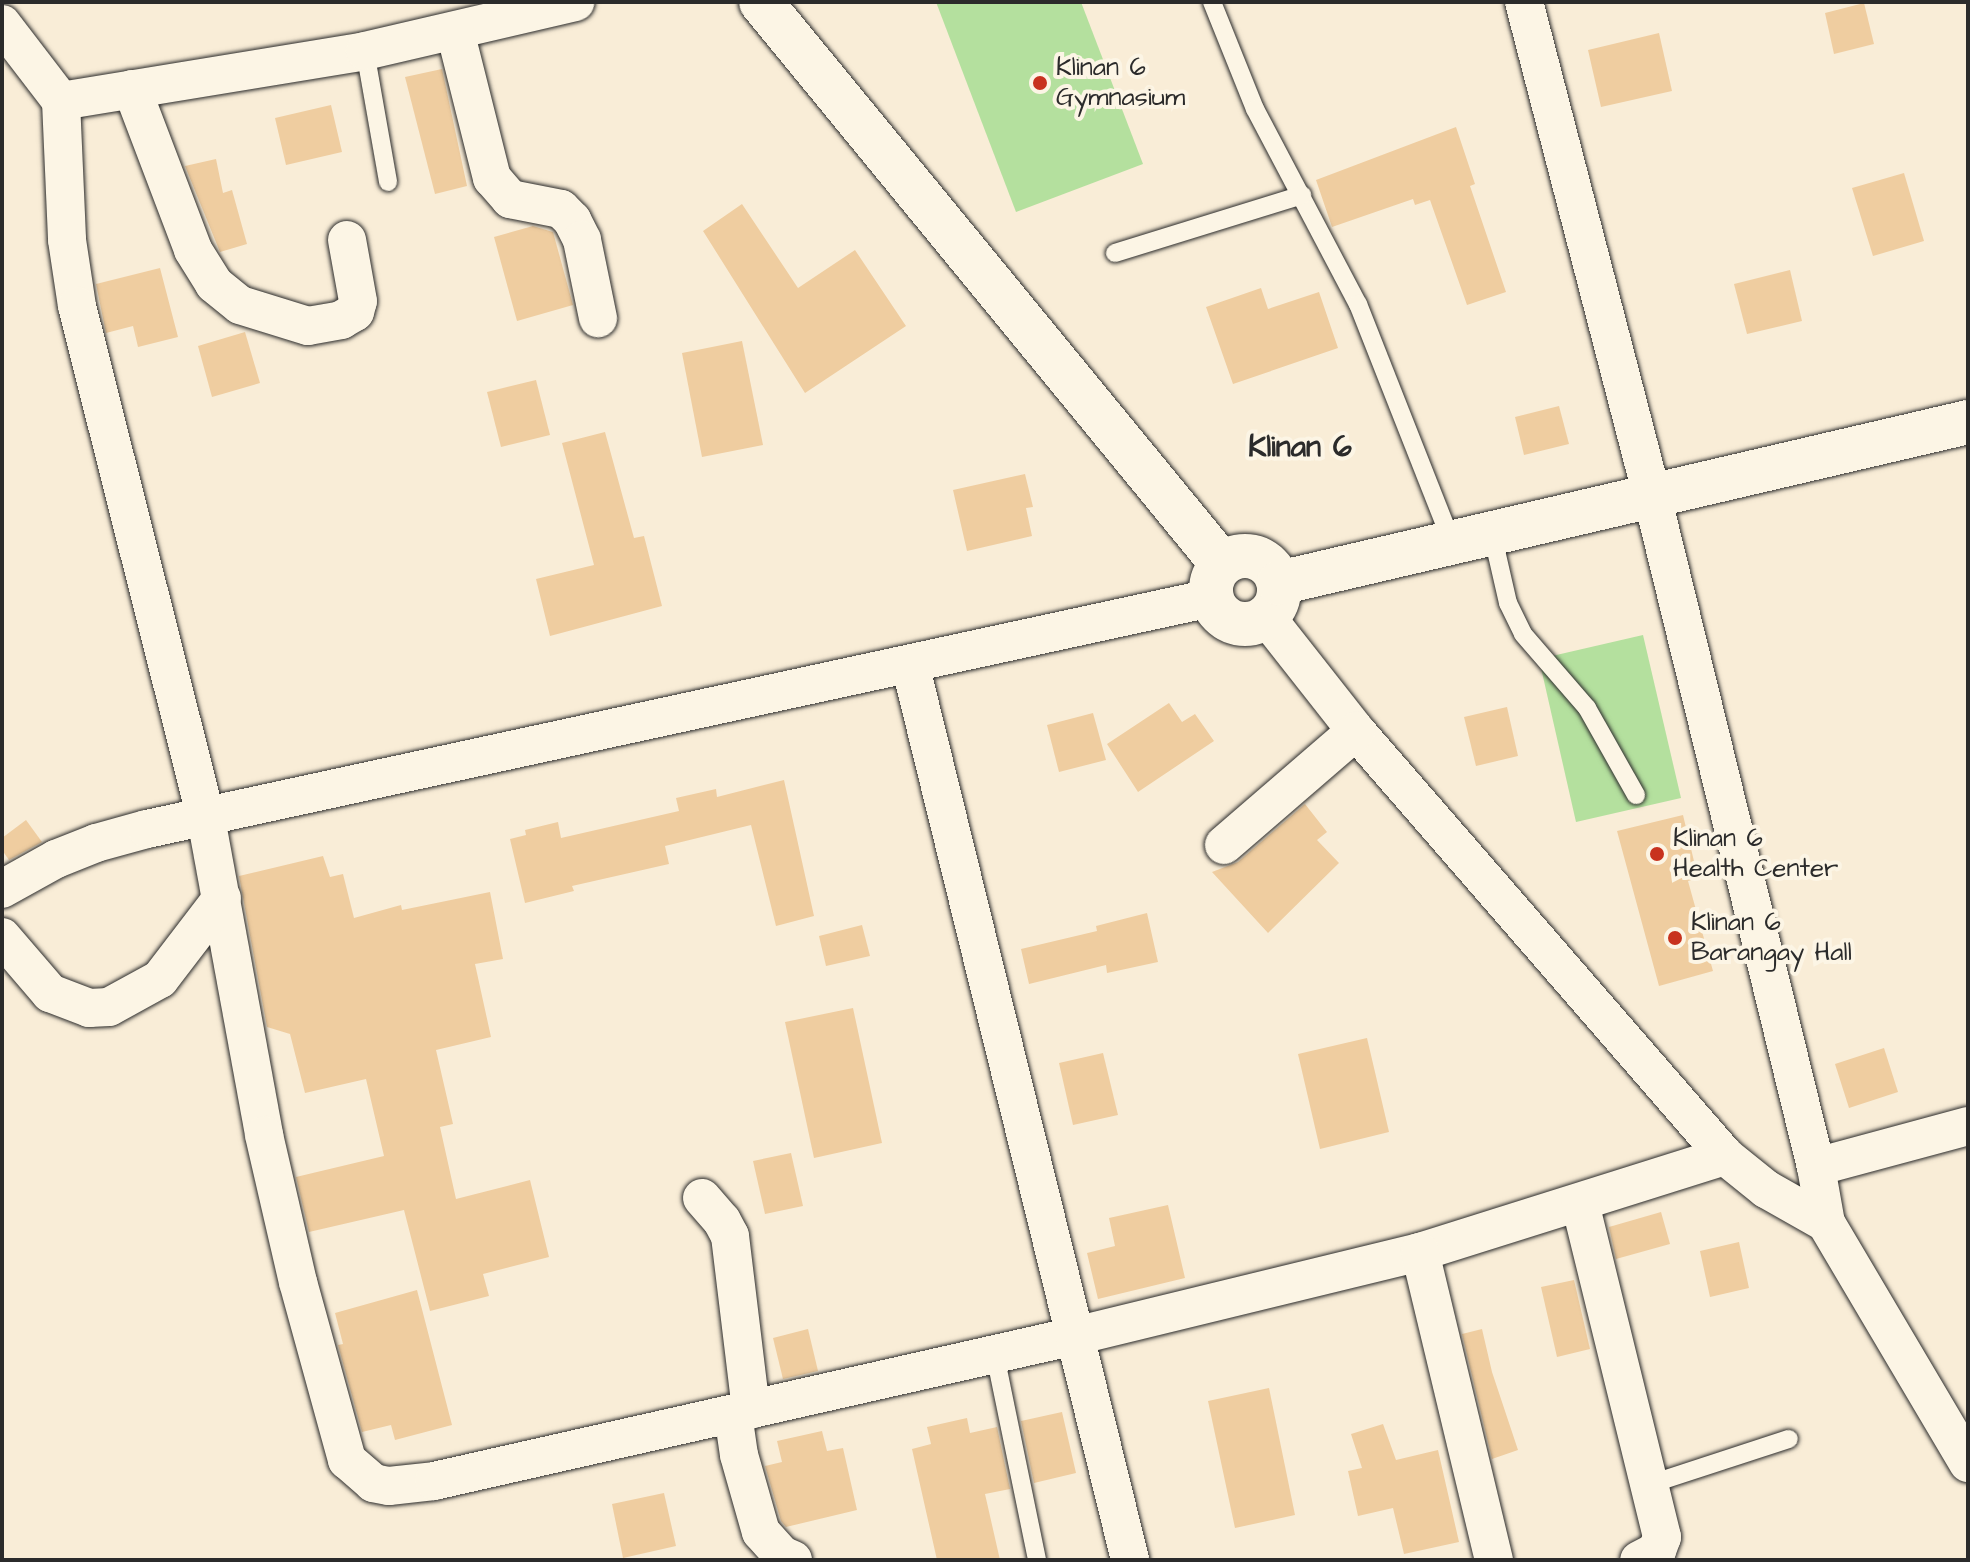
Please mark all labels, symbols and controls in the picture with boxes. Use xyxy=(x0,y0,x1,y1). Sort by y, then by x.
place label: Klinan 6 Gymnasium xyxy=(1056,52,1185,114)
marker: Klinan 6 Gymnasium xyxy=(1031,74,1049,92)
district label: Klinan 6 xyxy=(1248,429,1352,465)
place label: Klinan 6 Health Center xyxy=(1673,823,1838,884)
marker: Klinan 6 Health Center xyxy=(1648,845,1666,863)
place label: Klinan 6 Barangay Hall xyxy=(1691,907,1852,968)
marker: Klinan 6 Barangay Hall xyxy=(1666,929,1684,947)

